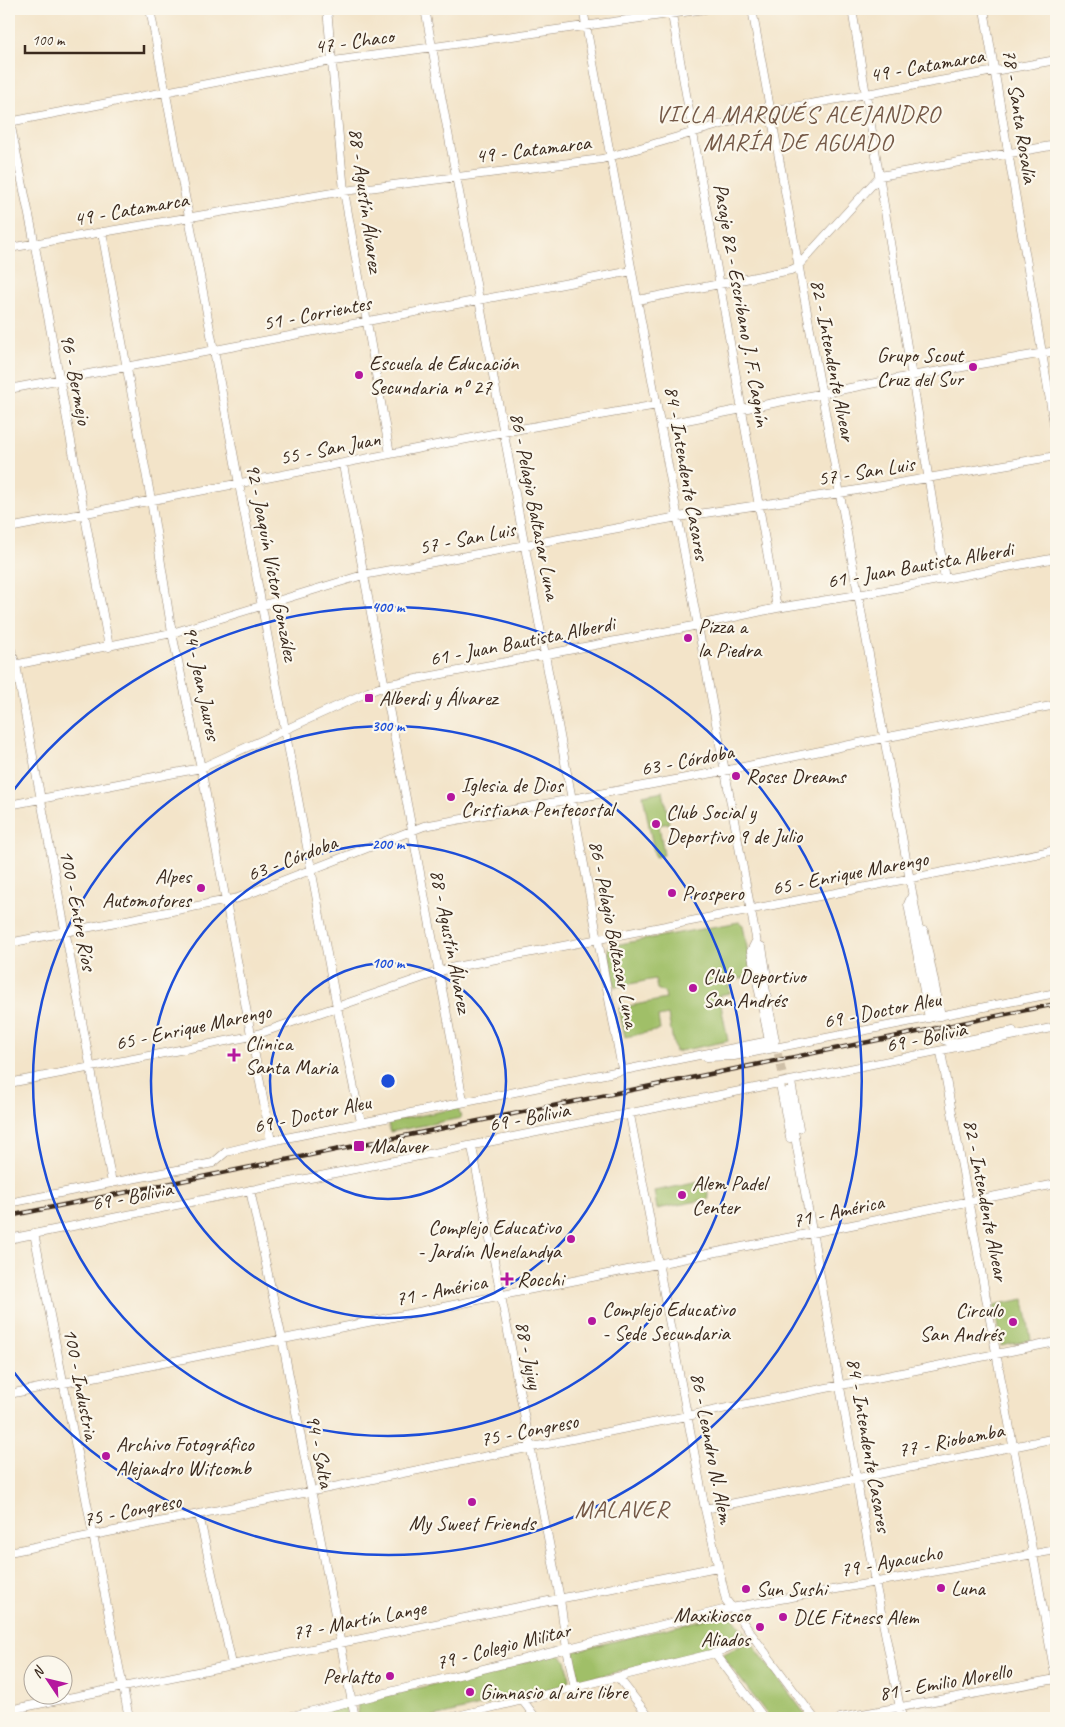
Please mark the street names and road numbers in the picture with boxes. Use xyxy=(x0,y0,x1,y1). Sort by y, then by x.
street label: 47 - Chaco xyxy=(313,22,398,59)
street label: 49 - Catamarca xyxy=(868,42,988,88)
street label: 78 - Santa Rosalía xyxy=(997,47,1044,187)
street label: 88 - Agustín Álvarez xyxy=(343,126,389,276)
street label: 49 - Catamarca xyxy=(474,129,594,169)
street label: Pasaje 82 - Escribano J. F. Cagnín xyxy=(708,182,776,429)
street label: 49 - Catamarca xyxy=(72,186,192,232)
street label: 82 - Intendente Alvear xyxy=(805,277,862,444)
street label: 51 - Corrientes xyxy=(261,289,375,336)
street label: 96 - Bermejo xyxy=(54,331,98,428)
street label: 84 - Intendente Casares xyxy=(659,384,715,564)
street label: 86 - Pelagio Baltasar Luna xyxy=(504,410,566,604)
street label: 55 - San Juan xyxy=(278,425,383,470)
street label: 57 - San Luis xyxy=(816,450,918,491)
street label: 92 - Joaquín Víctor González xyxy=(240,461,304,665)
street label: 57 - San Luis xyxy=(417,516,519,560)
street label: 61 - Juan Bautista Alberdi xyxy=(825,535,1018,594)
street label: 61 - Juan Bautista Alberdi xyxy=(427,610,620,672)
street label: 94 - Jean Jaures xyxy=(177,623,227,744)
street label: 63 - Córdoba xyxy=(638,738,737,782)
street label: 63 - Córdoba xyxy=(243,828,342,887)
street label: 86 - Pelagio Baltasar Luna xyxy=(583,838,645,1032)
street label: 65 - Enrique Marengo xyxy=(770,845,932,901)
street label: 100 - Entre Ríos xyxy=(54,848,103,974)
street label: 88 - Agustín Álvarez xyxy=(424,867,478,1017)
street label: 69 - Doctor Aleu xyxy=(821,986,944,1034)
street label: 65 - Enrique Marengo xyxy=(113,997,275,1056)
street label: 69 - Bolivia xyxy=(883,1015,970,1058)
street label: 69 - Doctor Aleu xyxy=(251,1089,374,1139)
street label: 69 - Bolivia xyxy=(486,1096,573,1138)
street label: 82 - Intendente Alvear xyxy=(958,1117,1015,1284)
street label: 69 - Bolivia xyxy=(89,1175,176,1217)
street label: 71 - América xyxy=(790,1188,887,1233)
street label: 71 - América xyxy=(393,1268,490,1312)
street label: 88 - Jujuy xyxy=(510,1319,549,1393)
street label: 100 - Industria xyxy=(57,1326,105,1444)
street label: 84 - Intendente Casares xyxy=(841,1356,897,1536)
street label: 86 - Leandro N. Alem xyxy=(685,1370,740,1527)
street label: 75 - Congreso xyxy=(478,1407,582,1452)
street label: 94 - Salta xyxy=(300,1412,340,1491)
street label: 77 - Riobamba xyxy=(896,1417,1008,1463)
street label: 75 - Congreso xyxy=(81,1487,185,1532)
street label: 79 - Ayacucho xyxy=(838,1539,945,1583)
street label: 77 - Martín Lange xyxy=(290,1594,429,1646)
street label: 79 - Colegio Militar xyxy=(433,1616,574,1675)
street label: 81 - Emilio Morello xyxy=(877,1657,1015,1706)

